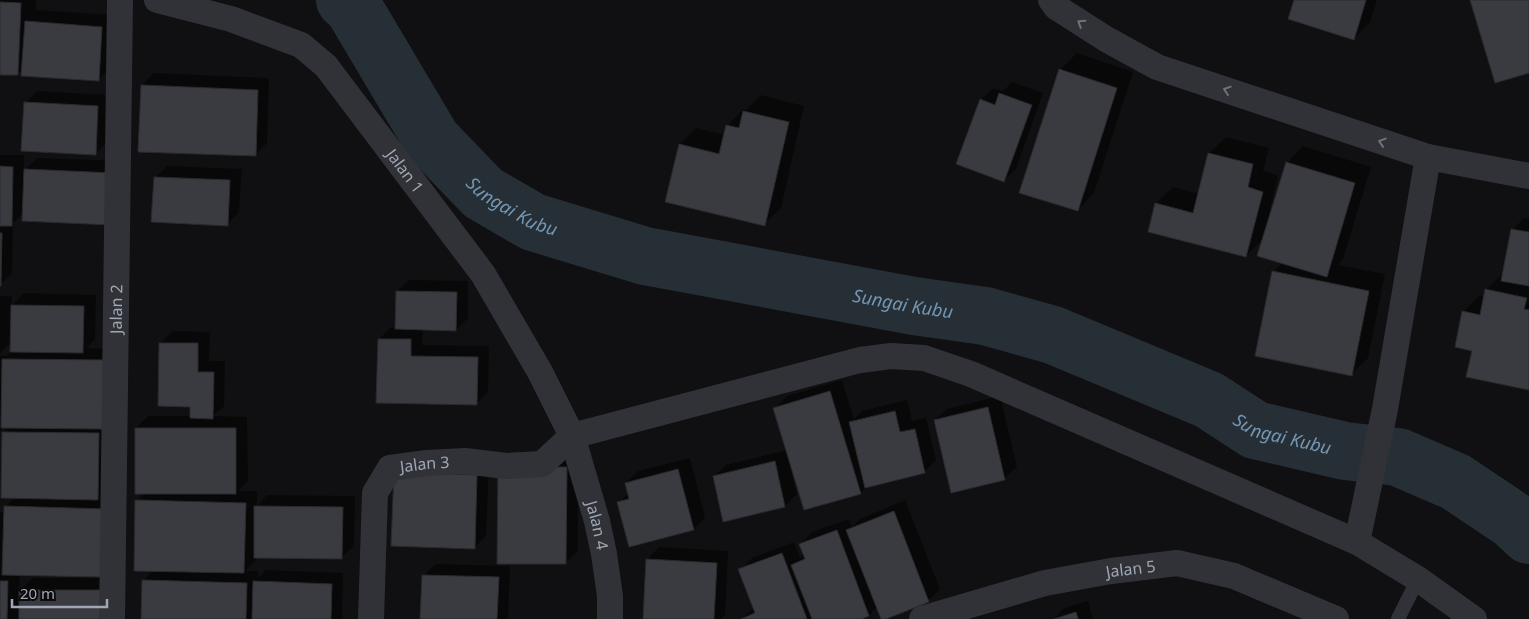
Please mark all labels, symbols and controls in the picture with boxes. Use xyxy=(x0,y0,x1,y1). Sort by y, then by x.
one-way arrow xyxy=(1077,19,1086,29)
one-way arrow xyxy=(1224,86,1232,96)
one-way arrow xyxy=(1378,137,1386,147)
street label: Jalan 1 xyxy=(380,143,429,197)
water label: Sungai Kubu xyxy=(461,171,560,241)
water label: Sungai Kubu xyxy=(851,283,955,323)
street label: Jalan 2 xyxy=(105,284,127,336)
water label: Sungai Kubu xyxy=(1229,407,1334,459)
street label: Jalan 3 xyxy=(396,451,450,478)
street label: Jalan 4 xyxy=(580,496,614,552)
street label: Jalan 5 xyxy=(1102,555,1157,583)
scale bar xyxy=(12,576,108,608)
text: 20 m xyxy=(20,583,55,603)

